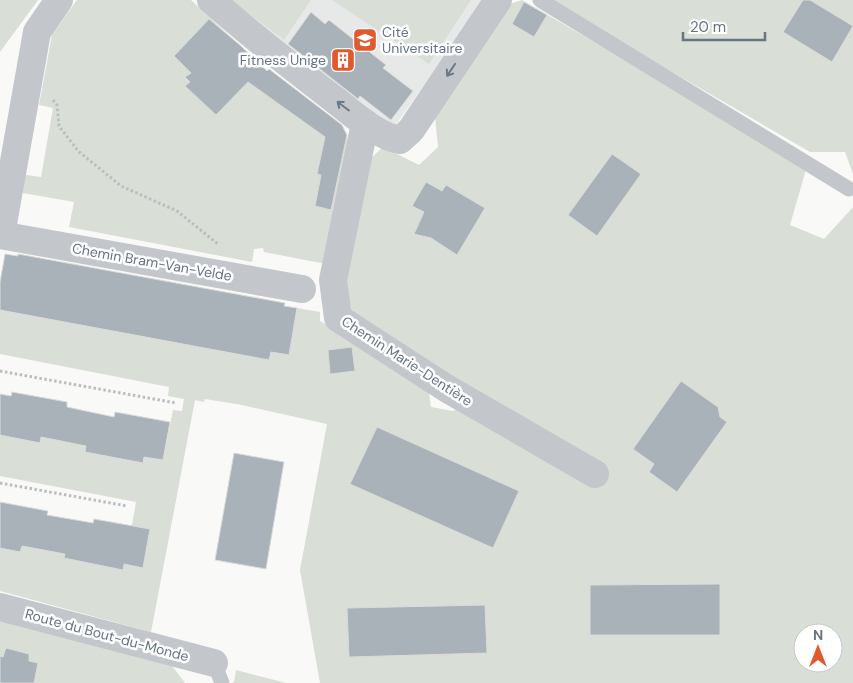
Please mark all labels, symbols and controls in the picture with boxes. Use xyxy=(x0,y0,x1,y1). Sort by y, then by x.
scale bar xyxy=(683,10,766,42)
text: 20 m xyxy=(690,17,726,37)
place label: Cité Universitaire xyxy=(382,23,462,57)
school or university icon: Cité Universitaire xyxy=(352,27,378,53)
building icon: Fitness Unige xyxy=(330,47,356,73)
place label: Fitness Unige xyxy=(240,51,326,69)
one-way arrow xyxy=(446,62,456,76)
one-way arrow xyxy=(337,101,350,112)
street label: Chemin Bram-Van-Velde xyxy=(71,239,233,285)
street label: Chemin Marie-Dentière xyxy=(338,312,476,410)
street label: Route du Bout-du-Monde xyxy=(23,604,191,666)
north arrow xyxy=(793,623,843,673)
text: N xyxy=(813,626,823,644)

